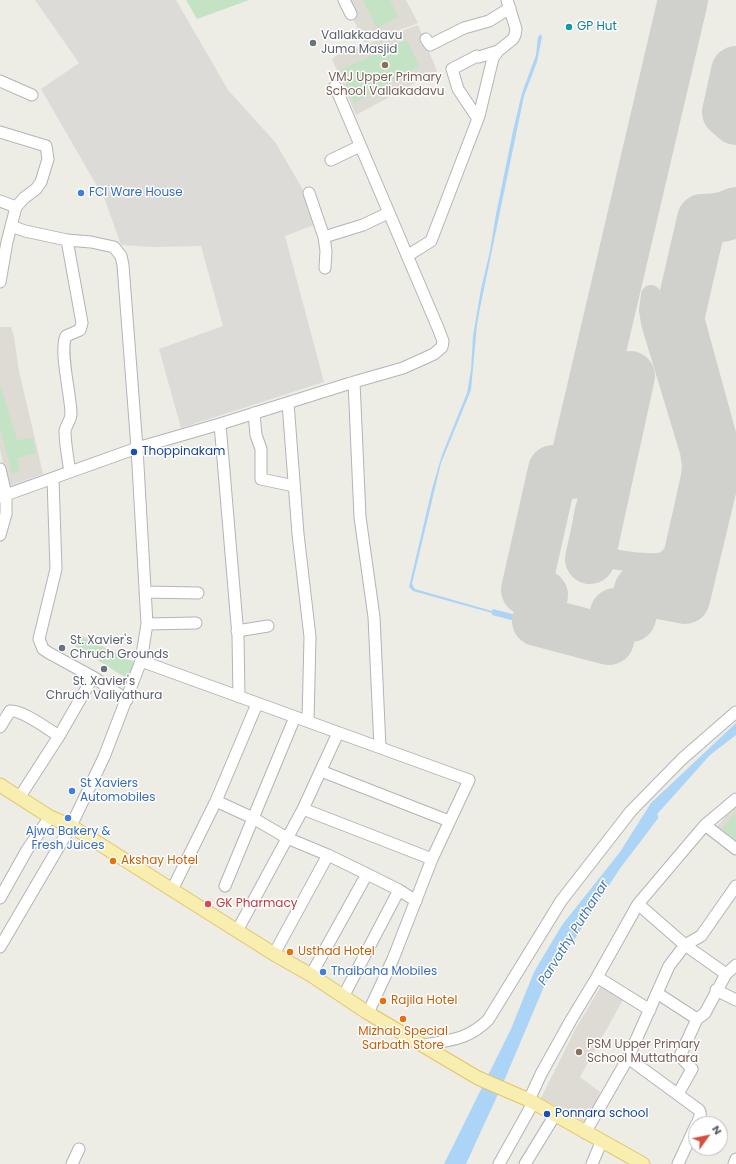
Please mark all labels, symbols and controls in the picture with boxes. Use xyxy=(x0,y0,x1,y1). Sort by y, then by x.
place label: GP Hut xyxy=(577,20,617,34)
marker: GP Hut xyxy=(564,22,574,32)
place label: Vallakkadavu Juma Masjid xyxy=(321,29,402,57)
marker: Vallakkadavu Juma Masjid xyxy=(308,38,318,48)
marker: VMJ Upper Primary School Vallakadavu xyxy=(380,60,390,70)
place label: VMJ Upper Primary School Vallakadavu xyxy=(326,71,444,99)
place label: FCI Ware House xyxy=(89,186,183,200)
marker: FCI Ware House xyxy=(76,188,86,198)
place label: Thoppinakam xyxy=(142,445,225,459)
marker: Thoppinakam xyxy=(129,447,139,457)
place label: St. Xavier's Chruch Grounds xyxy=(70,634,168,662)
marker: St. Xavier's Chruch Grounds xyxy=(57,643,67,653)
marker: St. Xavier's Chruch Valiyathura xyxy=(99,664,109,674)
place label: St. Xavier's Chruch Valiyathura xyxy=(46,675,162,703)
place label: St Xaviers Automobiles xyxy=(80,777,156,805)
marker: St Xaviers Automobiles xyxy=(67,786,77,796)
marker: Ajwa Bakery & Fresh Juices xyxy=(63,813,73,823)
place label: Ajwa Bakery & Fresh Juices xyxy=(26,825,110,853)
place label: Akshay Hotel xyxy=(121,854,198,868)
marker: Akshay Hotel xyxy=(108,856,118,866)
water label: Parvathy Puthanar xyxy=(535,878,613,988)
place label: GK Pharmacy xyxy=(216,897,297,911)
marker: GK Pharmacy xyxy=(203,899,213,909)
place label: Usthad Hotel xyxy=(298,945,375,959)
marker: Usthad Hotel xyxy=(285,947,295,957)
place label: Thaibaha Mobiles xyxy=(331,965,437,979)
marker: Thaibaha Mobiles xyxy=(318,967,328,977)
place label: Rajila Hotel xyxy=(391,994,457,1008)
marker: Rajila Hotel xyxy=(378,996,388,1006)
marker: Mizhab Special Sarbath Store xyxy=(398,1014,408,1024)
place label: Mizhab Special Sarbath Store xyxy=(358,1025,448,1053)
place label: PSM Upper Primary School Muttathara xyxy=(587,1038,700,1066)
marker: PSM Upper Primary School Muttathara xyxy=(574,1047,584,1057)
place label: Ponnara school xyxy=(555,1107,648,1121)
marker: Ponnara school xyxy=(542,1109,552,1119)
north arrow xyxy=(688,1116,728,1156)
text: N xyxy=(708,1122,726,1138)

